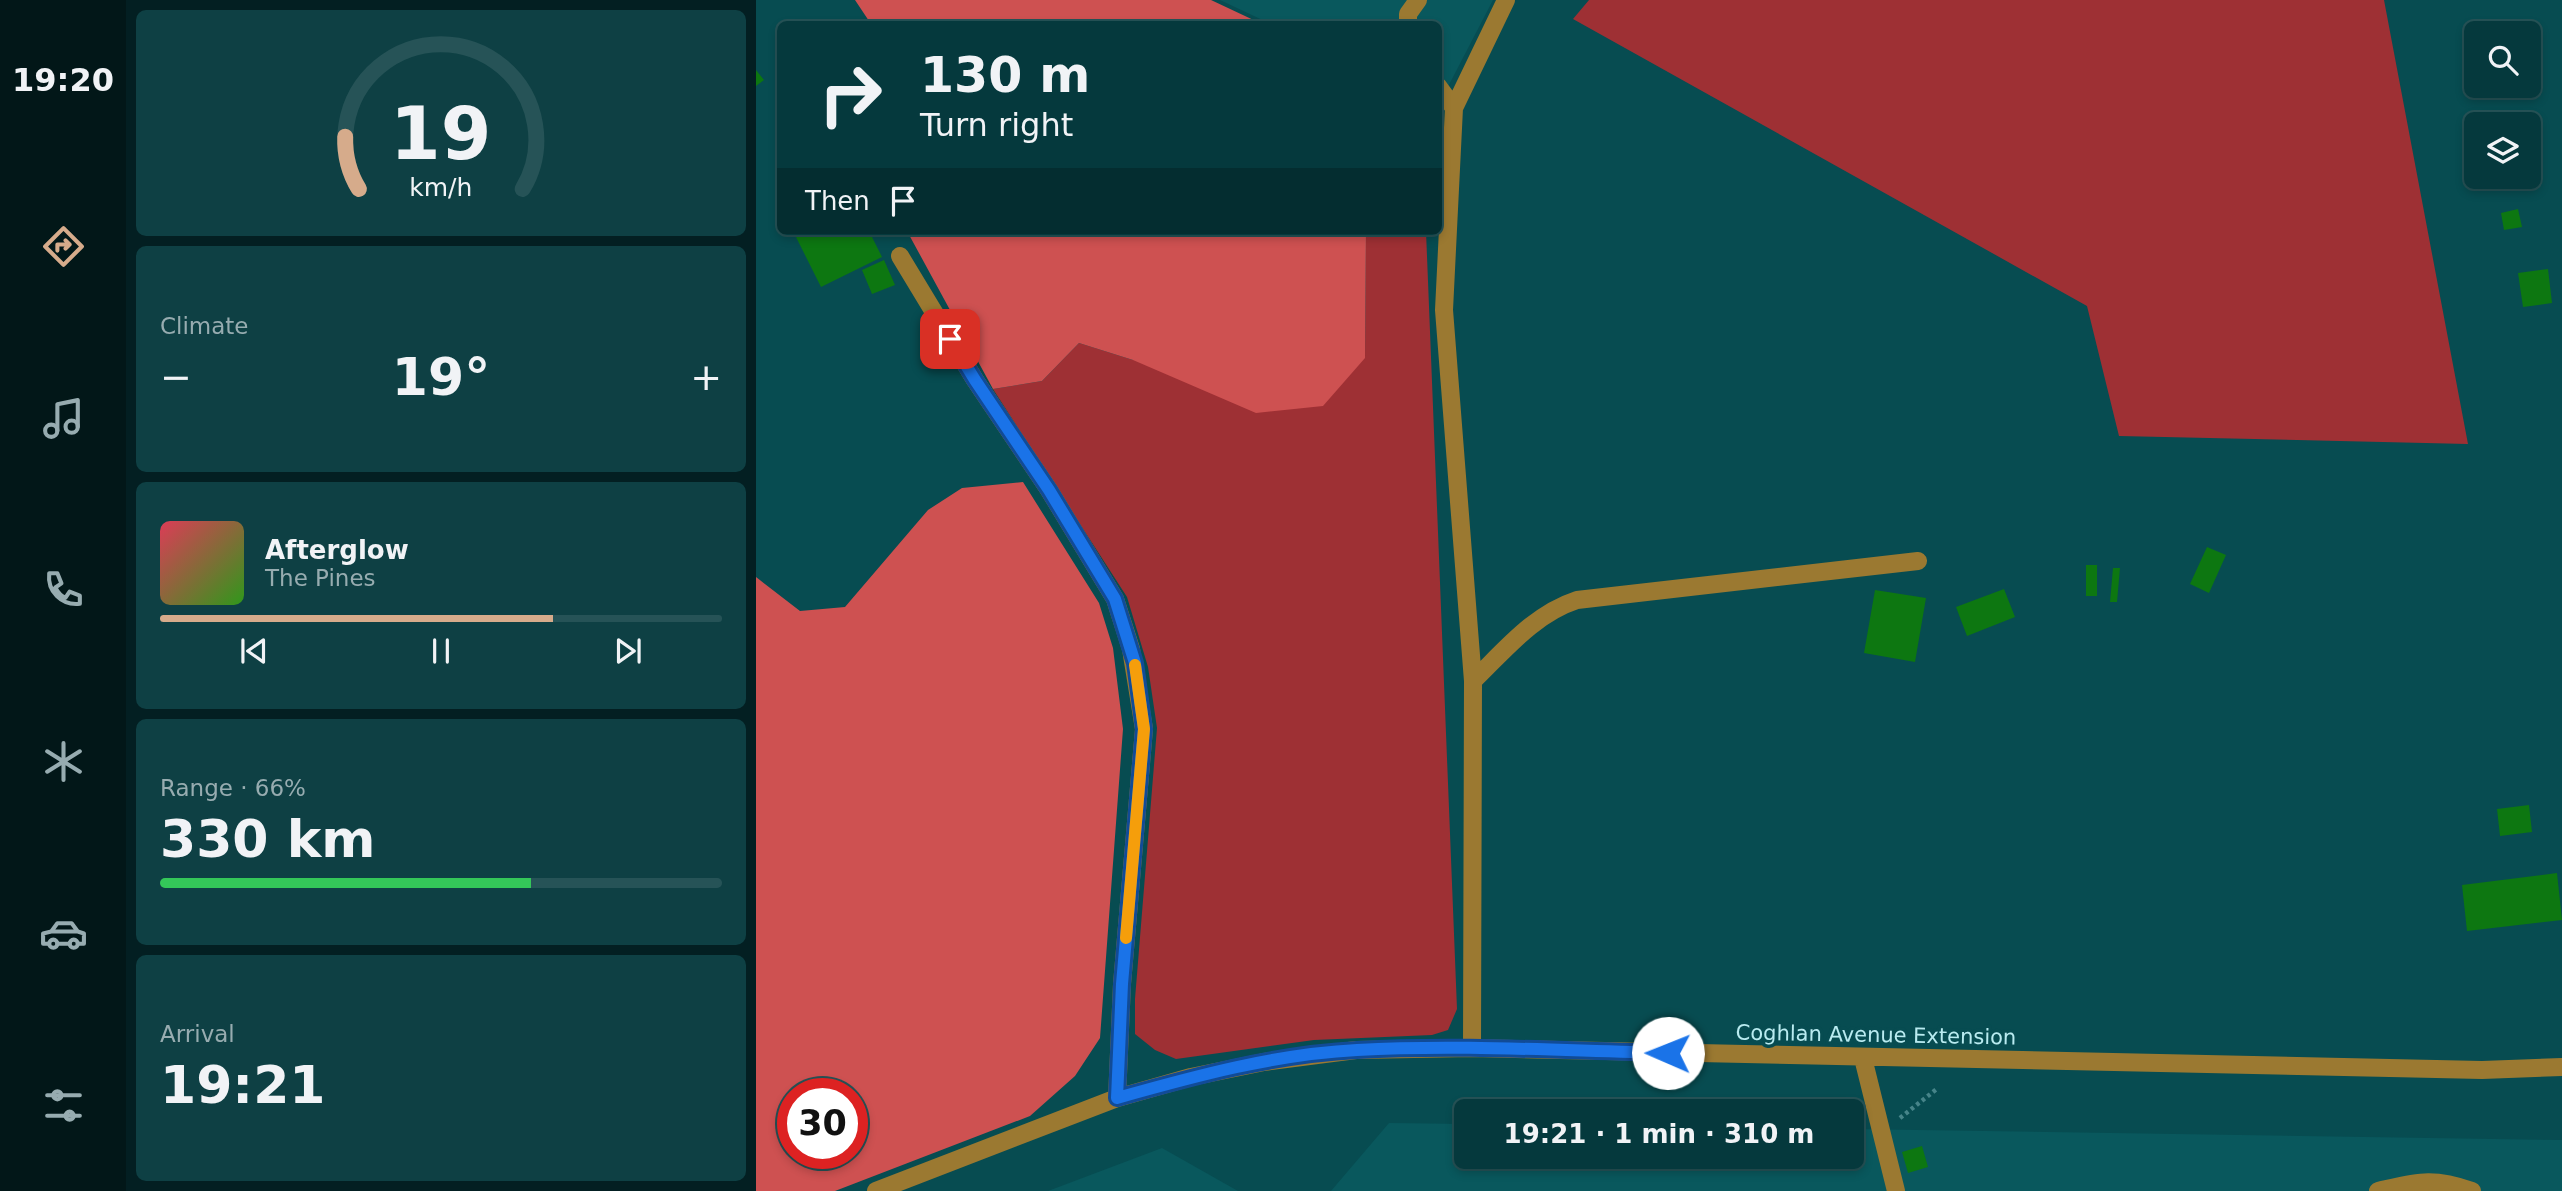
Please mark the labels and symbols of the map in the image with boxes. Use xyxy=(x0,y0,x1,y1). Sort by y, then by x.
pin xyxy=(920,309,980,369)
position arrow xyxy=(1631,1016,1705,1090)
street label: Coghlan Avenue Extension xyxy=(1735,1021,2017,1049)
speed limit sign: 30 xyxy=(777,1078,868,1169)

